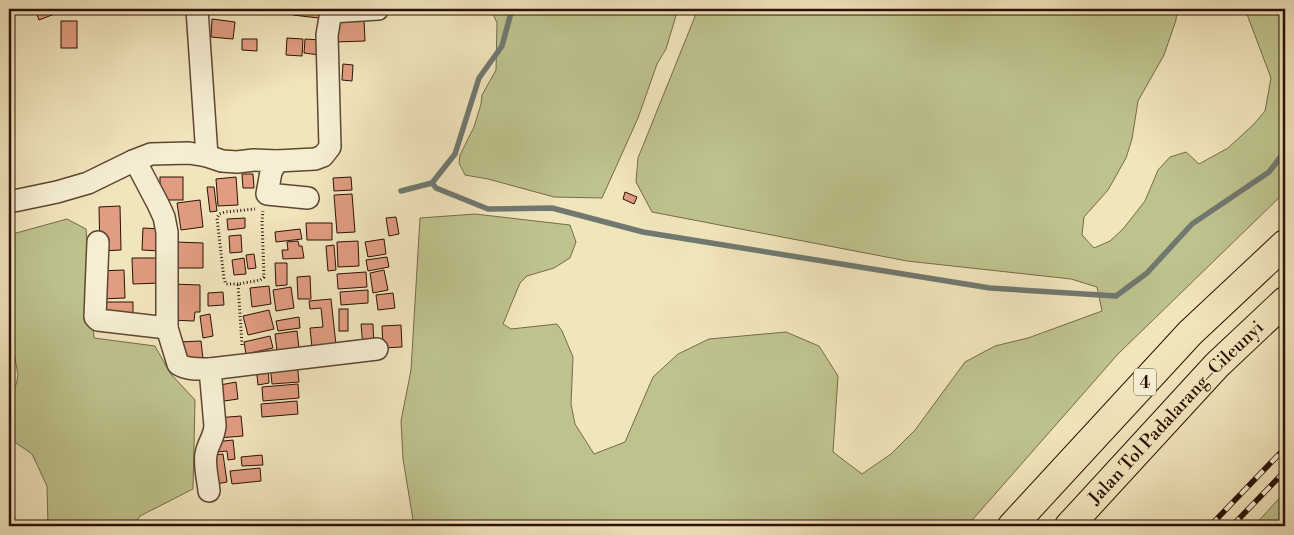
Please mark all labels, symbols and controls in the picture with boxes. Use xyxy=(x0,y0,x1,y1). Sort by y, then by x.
street label: Jalan Tol Padalarang–Cileunyi xyxy=(1083,316,1269,510)
road number: 4 xyxy=(1134,368,1156,396)

